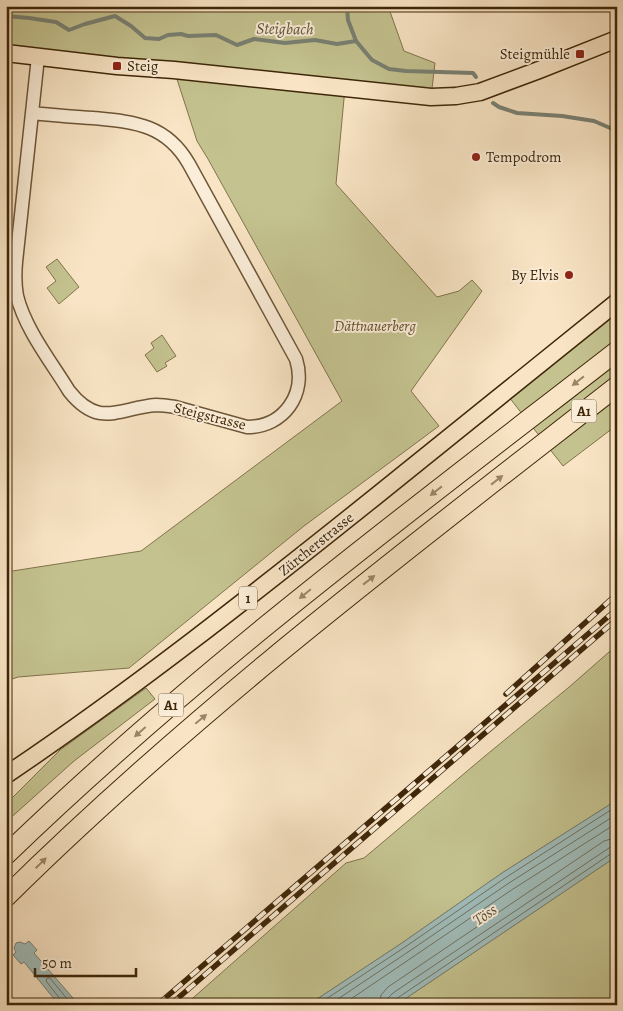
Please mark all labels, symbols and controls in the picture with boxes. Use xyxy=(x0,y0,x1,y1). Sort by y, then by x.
water label: Steigbach xyxy=(256,17,314,41)
place label: Steigmühle xyxy=(500,44,570,64)
marker: Steigmühle xyxy=(574,48,586,60)
place label: Steig xyxy=(127,56,159,76)
marker: Steig xyxy=(111,60,123,72)
place label: Tempodrom xyxy=(486,147,562,167)
marker: Tempodrom xyxy=(470,151,482,163)
place label: By Elvis xyxy=(511,265,559,285)
marker: By Elvis xyxy=(563,269,575,281)
park label: Dättnauerberg xyxy=(334,316,416,336)
one-way arrow xyxy=(572,375,585,386)
street label: Steigstrasse xyxy=(172,397,248,435)
road number: A1 xyxy=(572,400,596,422)
one-way arrow xyxy=(490,474,503,485)
one-way arrow xyxy=(429,486,443,496)
street label: Zürcherstrasse xyxy=(274,507,358,580)
one-way arrow xyxy=(362,575,375,586)
road number: 1 xyxy=(239,586,257,610)
one-way arrow xyxy=(299,589,312,599)
road number: A1 xyxy=(158,694,184,716)
one-way arrow xyxy=(194,713,206,725)
one-way arrow xyxy=(135,726,147,738)
one-way arrow xyxy=(35,857,47,869)
water label: Töss xyxy=(469,899,502,931)
scale bar xyxy=(35,946,136,978)
text: 50 m xyxy=(42,953,72,973)

